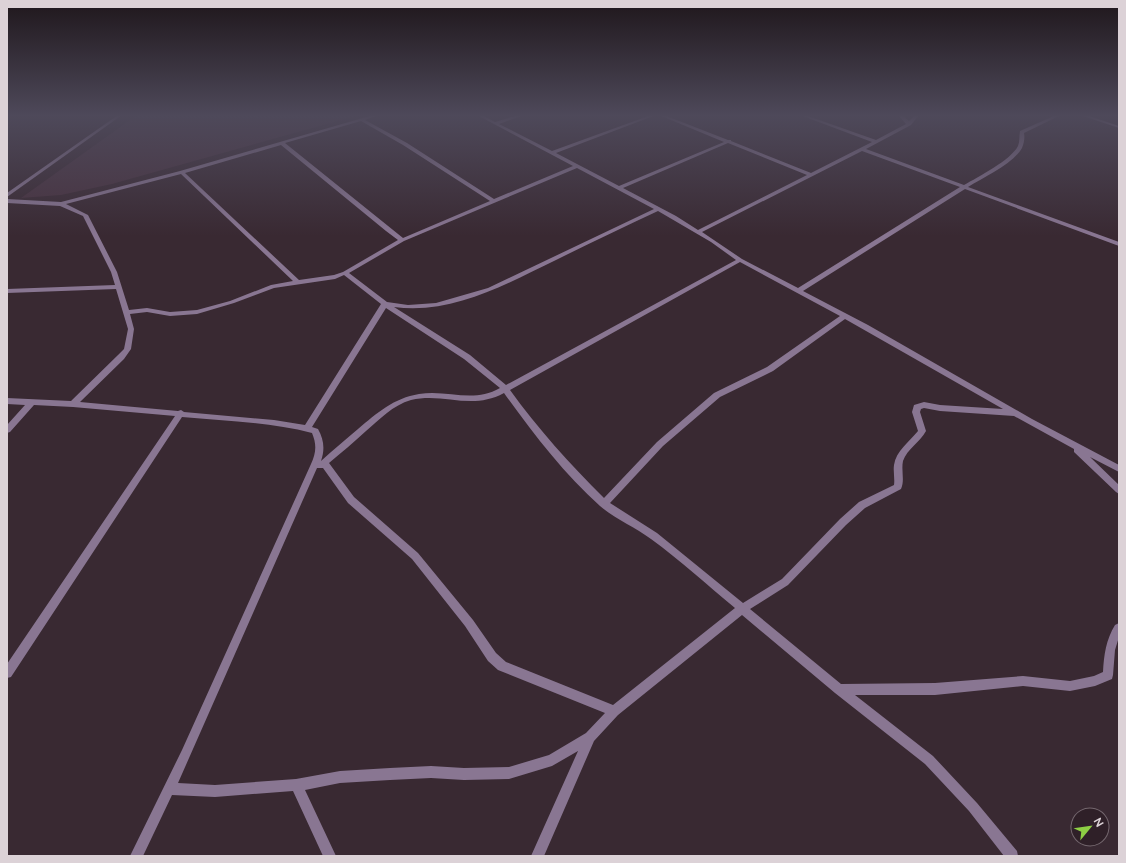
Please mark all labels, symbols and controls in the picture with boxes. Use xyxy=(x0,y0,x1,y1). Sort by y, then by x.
north arrow xyxy=(1070,807,1110,847)
text: N xyxy=(1091,816,1106,829)

